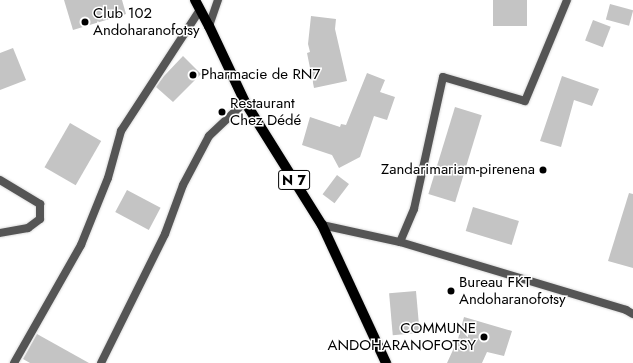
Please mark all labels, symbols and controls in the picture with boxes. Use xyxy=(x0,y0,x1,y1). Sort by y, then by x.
place label: Club 102 Andoharanofotsy xyxy=(93,4,200,39)
marker: Club 102 Andoharanofotsy xyxy=(80,17,90,27)
place label: Pharmacie de RN7 xyxy=(201,66,320,84)
marker: Pharmacie de RN7 xyxy=(188,70,198,80)
place label: Restaurant Chez Dédé xyxy=(230,94,301,129)
marker: Restaurant Chez Dédé xyxy=(217,107,227,117)
place label: Zandarimariam-pirenena xyxy=(381,161,535,179)
marker: Zandarimariam-pirenena xyxy=(538,165,548,175)
road number: N 7 xyxy=(278,168,310,192)
place label: Bureau FKT Andoharanofotsy xyxy=(459,273,566,308)
marker: Bureau FKT Andoharanofotsy xyxy=(446,286,456,296)
place label: COMMUNE ANDOHARANOFOTSY xyxy=(328,319,476,354)
marker: COMMUNE ANDOHARANOFOTSY xyxy=(479,332,489,342)

